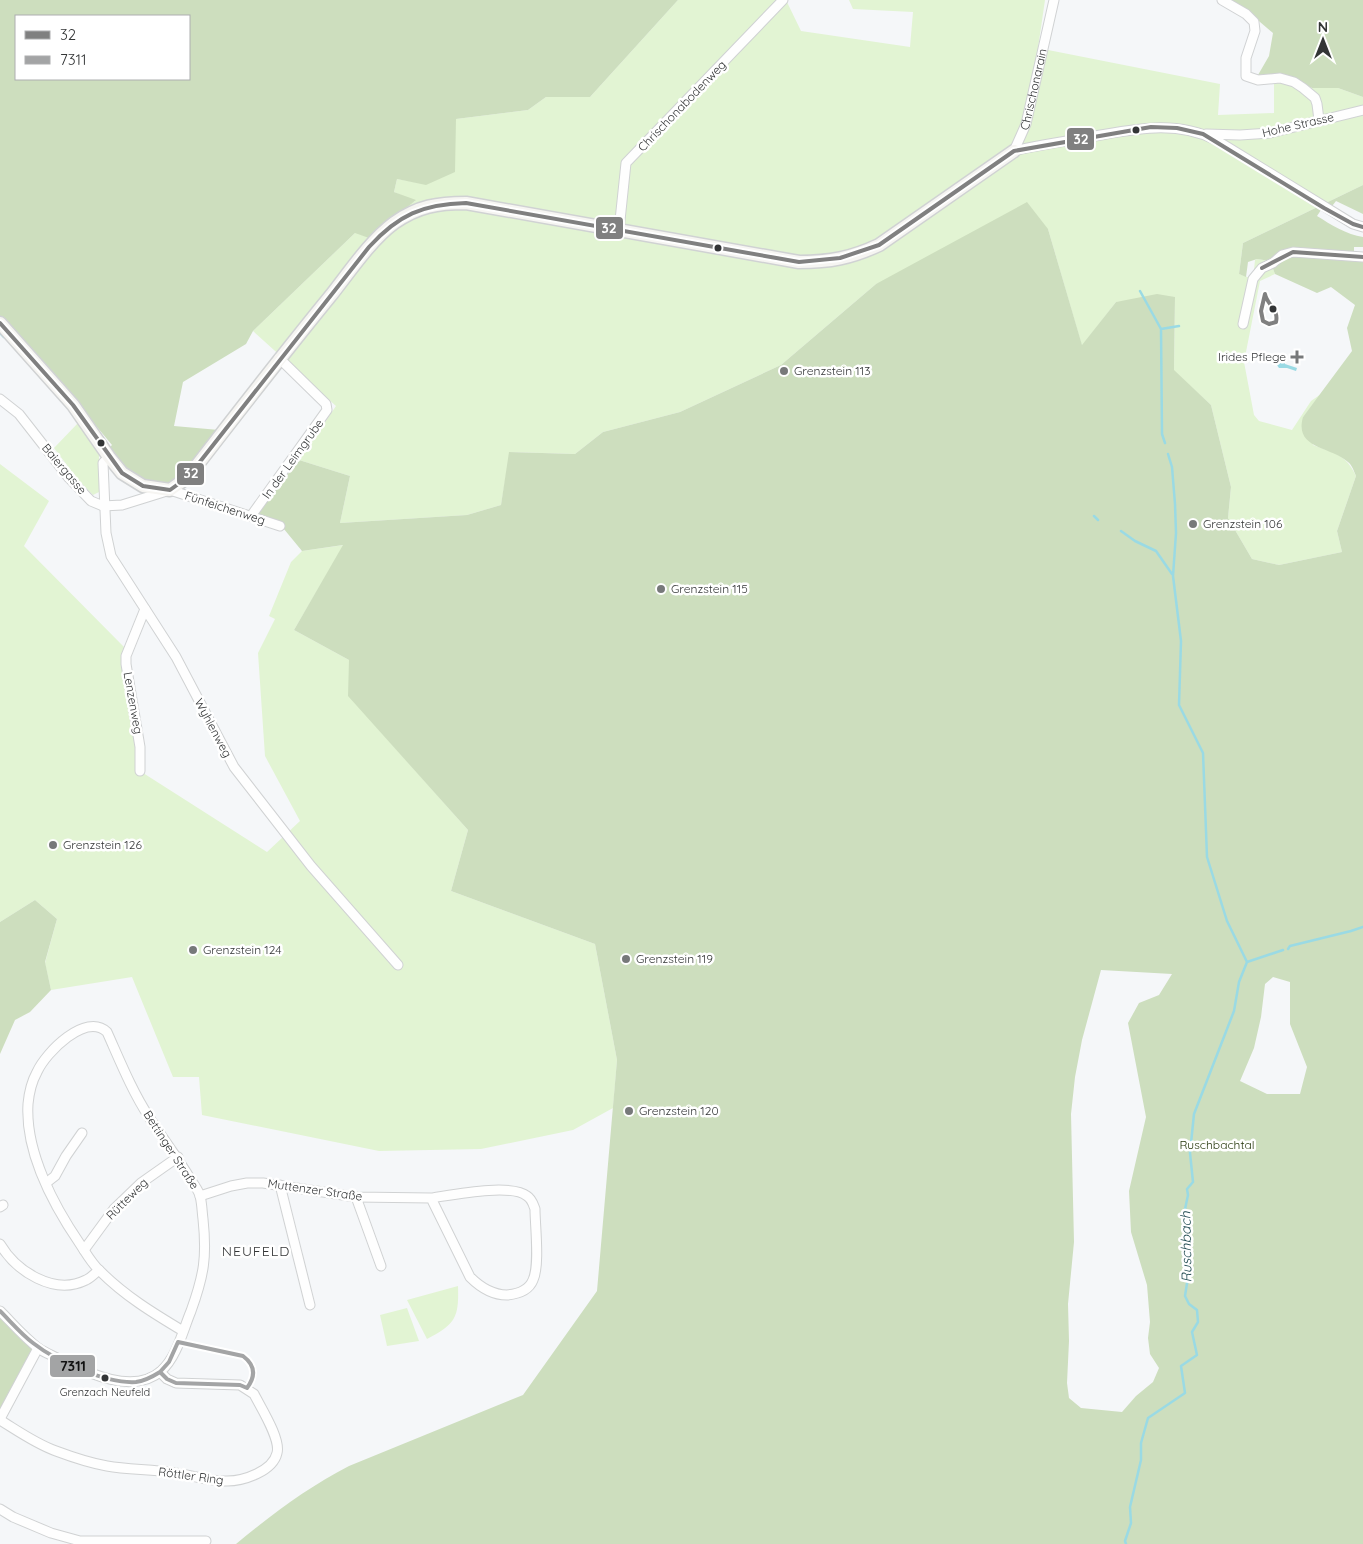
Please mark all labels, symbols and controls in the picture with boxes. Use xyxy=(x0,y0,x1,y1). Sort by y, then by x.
legend xyxy=(15,15,190,80)
north arrow xyxy=(1298,15,1348,65)
text: N xyxy=(1318,18,1328,36)
text: 32 xyxy=(60,25,76,44)
street label: Chrischonarain xyxy=(1016,47,1050,133)
text: 7311 xyxy=(60,50,87,69)
street label: Chrischonabodenweg xyxy=(634,57,729,154)
street label: Hohe Strasse xyxy=(1260,109,1336,140)
unlabelled marker xyxy=(1131,125,1141,135)
line badge: 32 xyxy=(1066,127,1095,151)
text: 32 xyxy=(1073,130,1089,148)
line badge: 32 xyxy=(595,216,624,240)
text: 32 xyxy=(601,219,617,237)
unlabelled marker xyxy=(713,243,723,253)
unlabelled marker xyxy=(1268,304,1278,314)
place label: Irides Pflege xyxy=(1218,349,1286,364)
marker: Irides Pflege xyxy=(1290,350,1304,364)
place label: Grenzstein 113 xyxy=(794,363,871,378)
marker: Grenzstein 113 xyxy=(778,365,790,377)
street label: In der Leimgrube xyxy=(259,416,327,501)
unlabelled marker xyxy=(96,438,106,448)
street label: Baiergasse xyxy=(39,440,90,497)
line badge: 32 xyxy=(176,462,205,486)
text: 32 xyxy=(183,464,199,482)
street label: Fünfeichenweg xyxy=(183,487,267,528)
place label: Grenzstein 106 xyxy=(1203,516,1283,531)
marker: Grenzstein 106 xyxy=(1187,518,1199,530)
place label: Grenzstein 115 xyxy=(671,581,748,596)
marker: Grenzstein 115 xyxy=(655,583,667,595)
street label: Lenzenweg xyxy=(121,671,146,735)
street label: Wyhlenweg xyxy=(192,696,235,760)
place label: Grenzstein 126 xyxy=(63,837,142,852)
marker: Grenzstein 126 xyxy=(47,839,59,851)
place label: Grenzstein 124 xyxy=(203,942,282,957)
marker: Grenzstein 124 xyxy=(187,944,199,956)
place label: Grenzstein 119 xyxy=(636,951,713,966)
marker: Grenzstein 119 xyxy=(620,953,632,965)
place label: Grenzstein 120 xyxy=(639,1103,719,1118)
marker: Grenzstein 120 xyxy=(623,1105,635,1117)
street label: Bettinger Straße xyxy=(140,1108,203,1192)
park label: Ruschbachtal xyxy=(1179,1137,1255,1152)
street label: Rütteweg xyxy=(103,1175,151,1223)
street label: Muttenzer Straße xyxy=(267,1175,364,1204)
water label: Ruschbach xyxy=(1176,1210,1196,1283)
district label: NEUFELD xyxy=(222,1242,290,1260)
line badge: 7311 xyxy=(49,1354,96,1378)
text: 7311 xyxy=(60,1357,86,1375)
marker: Grenzach Neufeld xyxy=(100,1373,110,1383)
place label: Grenzach Neufeld xyxy=(60,1385,150,1399)
street label: Röttler Ring xyxy=(157,1464,225,1488)

